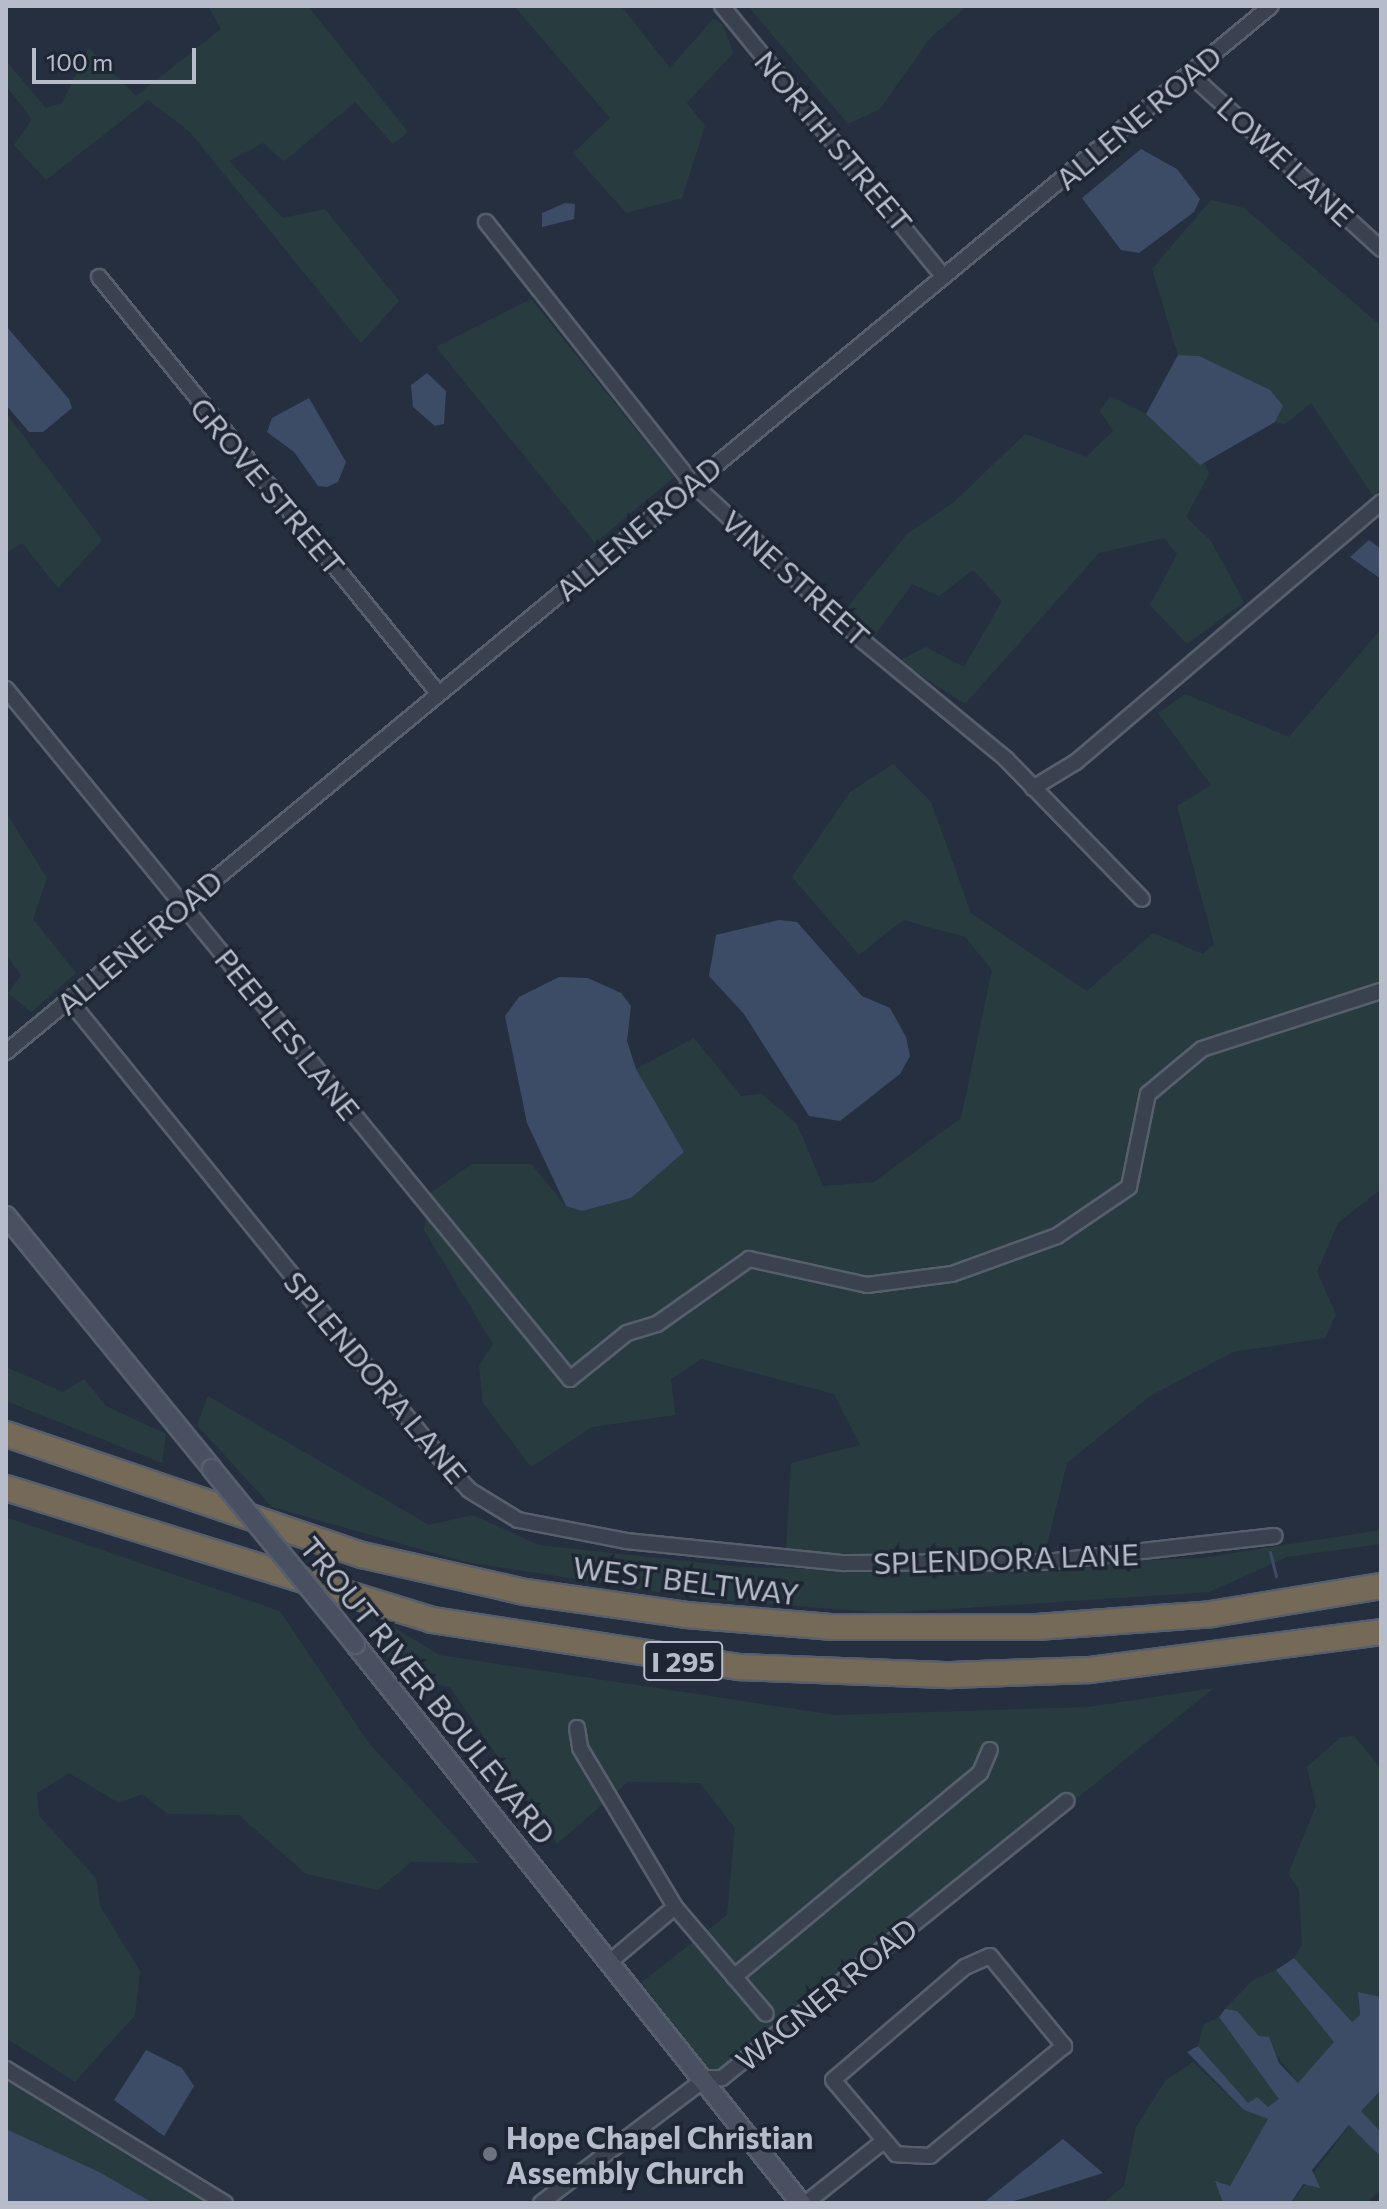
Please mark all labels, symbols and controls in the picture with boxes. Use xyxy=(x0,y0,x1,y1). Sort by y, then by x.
scale bar xyxy=(36,32,200,82)
street label: ALLENE ROAD xyxy=(1048,37,1228,197)
street label: NORTH STREET xyxy=(748,43,920,239)
text: 100 m xyxy=(46,47,113,76)
street label: LOWE LANE xyxy=(1210,89,1362,233)
street label: GROVE STREET xyxy=(183,390,353,582)
street label: ALLENE ROAD xyxy=(548,448,728,608)
street label: VINE STREET xyxy=(715,502,877,654)
street label: ALLENE ROAD xyxy=(49,862,229,1022)
street label: PEEPLES LANE xyxy=(208,941,368,1127)
street label: SPLENDORA LANE xyxy=(277,1264,475,1490)
street label: TROUT RIVER BOULEVARD xyxy=(293,1529,563,1851)
street label: SPLENDORA LANE xyxy=(873,1535,1139,1581)
street label: WEST BELTWAY xyxy=(571,1548,801,1612)
road number: I 295 xyxy=(643,1637,723,1685)
street label: WAGNER ROAD xyxy=(728,1910,924,2078)
place label: Hope Chapel Christian Assembly Church xyxy=(506,2119,813,2190)
marker: Hope Chapel Christian Assembly Church xyxy=(481,2145,499,2163)

